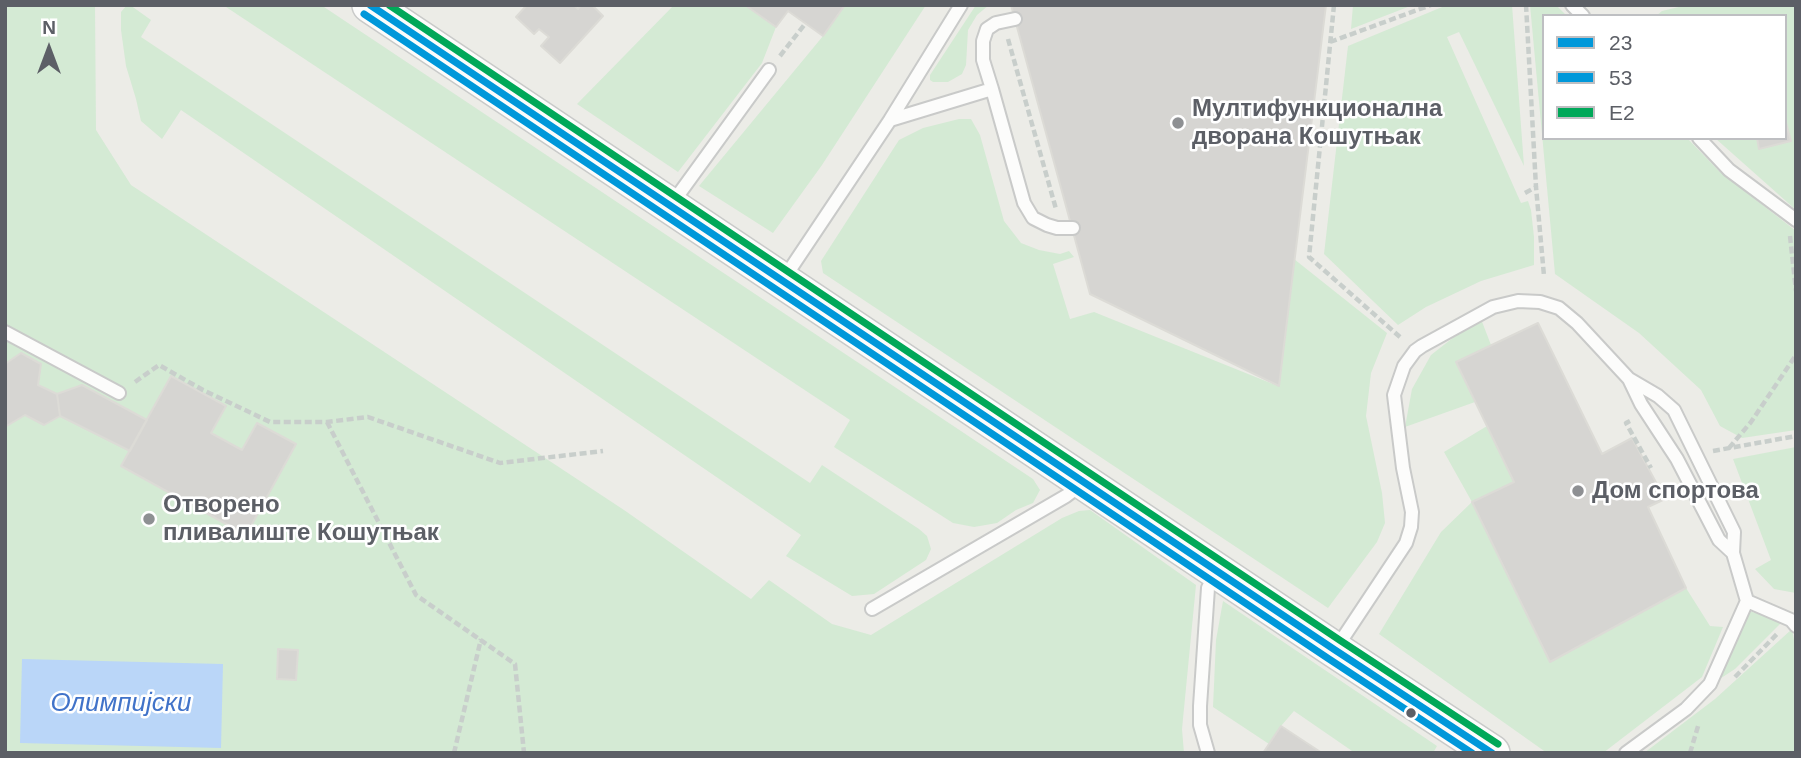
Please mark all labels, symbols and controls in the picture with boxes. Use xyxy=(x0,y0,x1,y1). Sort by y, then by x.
north arrow xyxy=(14,14,84,84)
legend xyxy=(1542,14,1787,140)
text: N xyxy=(42,17,56,38)
text: 23 xyxy=(1609,31,1632,54)
text: 53 xyxy=(1609,66,1632,89)
place label: Мултифункционална дворана Кошутњак xyxy=(1192,95,1442,151)
text: E2 xyxy=(1609,101,1635,124)
marker: Мултифункционална дворана Кошутњак xyxy=(1170,115,1186,131)
place label: Дом спортова xyxy=(1592,477,1759,505)
marker: Дом спортова xyxy=(1570,483,1586,499)
place label: Отворено пливалиште Кошутњак xyxy=(163,491,439,547)
marker: Отворено пливалиште Кошутњак xyxy=(141,511,157,527)
water label: Олимпијски xyxy=(50,688,192,720)
unlabelled marker xyxy=(1404,706,1418,720)

